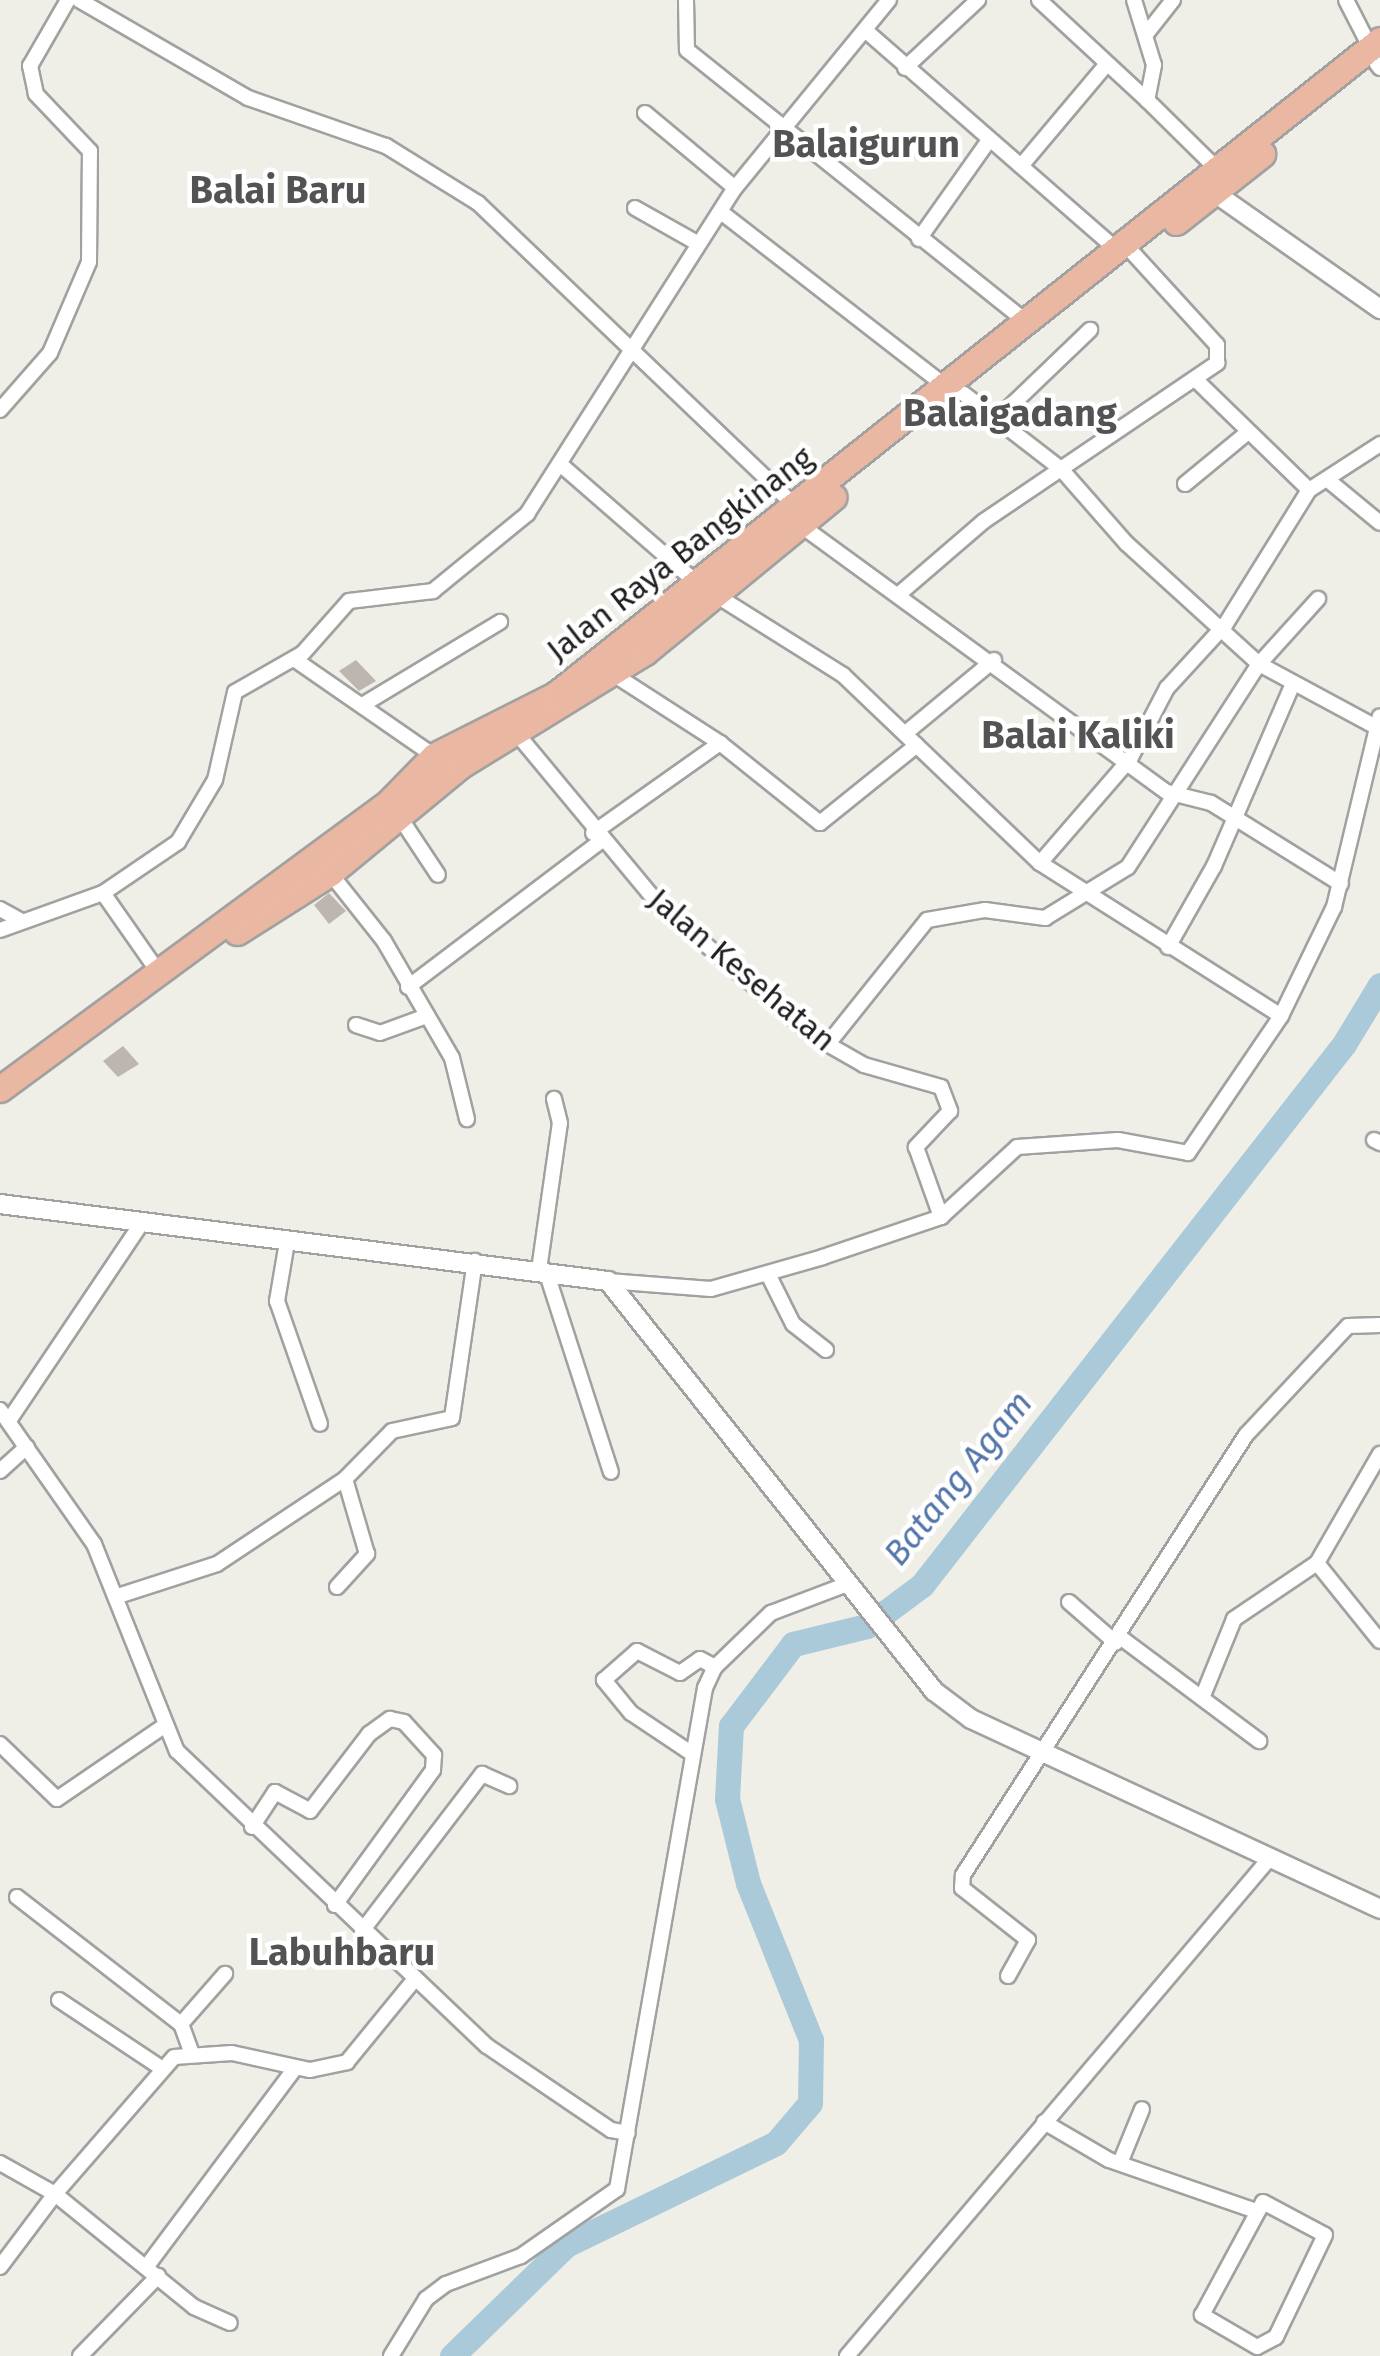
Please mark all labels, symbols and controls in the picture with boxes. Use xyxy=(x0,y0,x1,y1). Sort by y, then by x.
district label: Balaigurun xyxy=(772,122,960,168)
district label: Balai Baru xyxy=(190,168,366,214)
district label: Balaigadang xyxy=(903,391,1117,437)
street label: Jalan Raya Bangkinang xyxy=(539,438,821,670)
district label: Balai Kaliki xyxy=(981,713,1175,759)
street label: Jalan Kesehatan xyxy=(641,881,843,1059)
water label: Batang Agam xyxy=(875,1382,1041,1574)
district label: Labuhbaru xyxy=(249,1930,435,1976)

